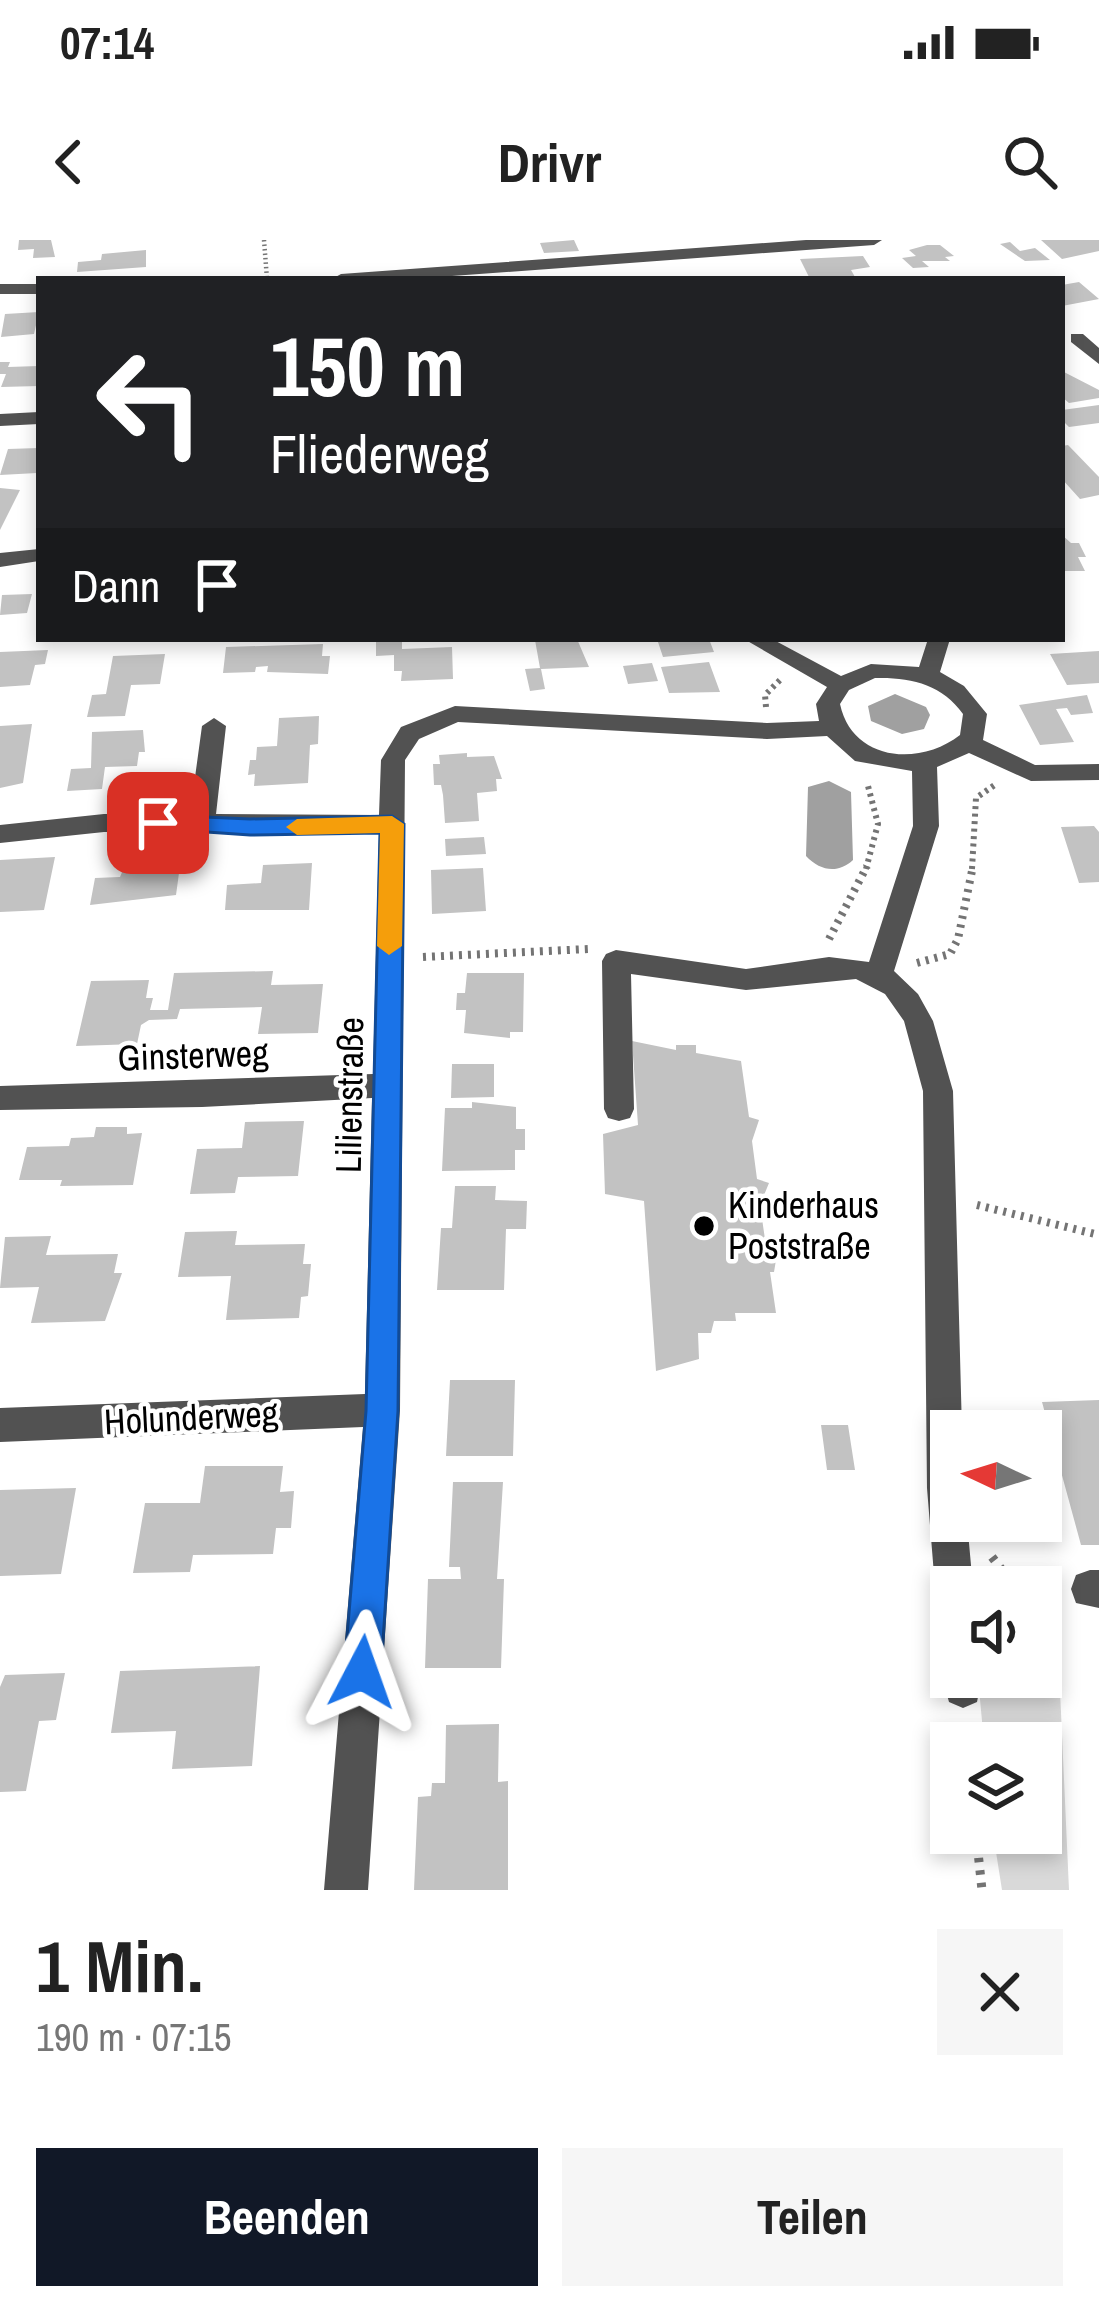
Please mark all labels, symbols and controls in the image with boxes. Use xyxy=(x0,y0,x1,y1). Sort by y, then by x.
text: 07:14 xyxy=(60,12,154,73)
text: Drivr xyxy=(498,126,601,199)
icon: back xyxy=(36,129,102,195)
icon: search xyxy=(997,129,1063,195)
text: 150 m xyxy=(270,309,465,422)
icon: left xyxy=(72,324,228,480)
text: Fliederweg xyxy=(270,417,489,490)
icon: arrive xyxy=(184,552,250,618)
text: Dann xyxy=(72,555,160,616)
pin xyxy=(107,772,209,874)
icon: arrive xyxy=(125,790,191,856)
street label: Lilienstraße xyxy=(324,1017,374,1173)
street label: Ginsterweg xyxy=(117,1028,270,1082)
place label: Kinderhaus Poststraße xyxy=(728,1181,879,1270)
marker: Kinderhaus Poststraße xyxy=(691,1213,717,1239)
street label: Holunderweg xyxy=(103,1388,280,1446)
north arrow xyxy=(930,1410,1062,1542)
map controls xyxy=(930,1410,1062,1854)
button: sound xyxy=(930,1566,1062,1698)
position arrow xyxy=(299,1609,425,1735)
button: layers xyxy=(930,1722,1062,1854)
text: 1 Min. xyxy=(36,1917,203,2014)
button: close xyxy=(937,1929,1063,2055)
text: 190 m · 07:15 xyxy=(36,2011,232,2063)
button: Beenden xyxy=(36,2148,538,2286)
button: Teilen xyxy=(562,2148,1063,2286)

